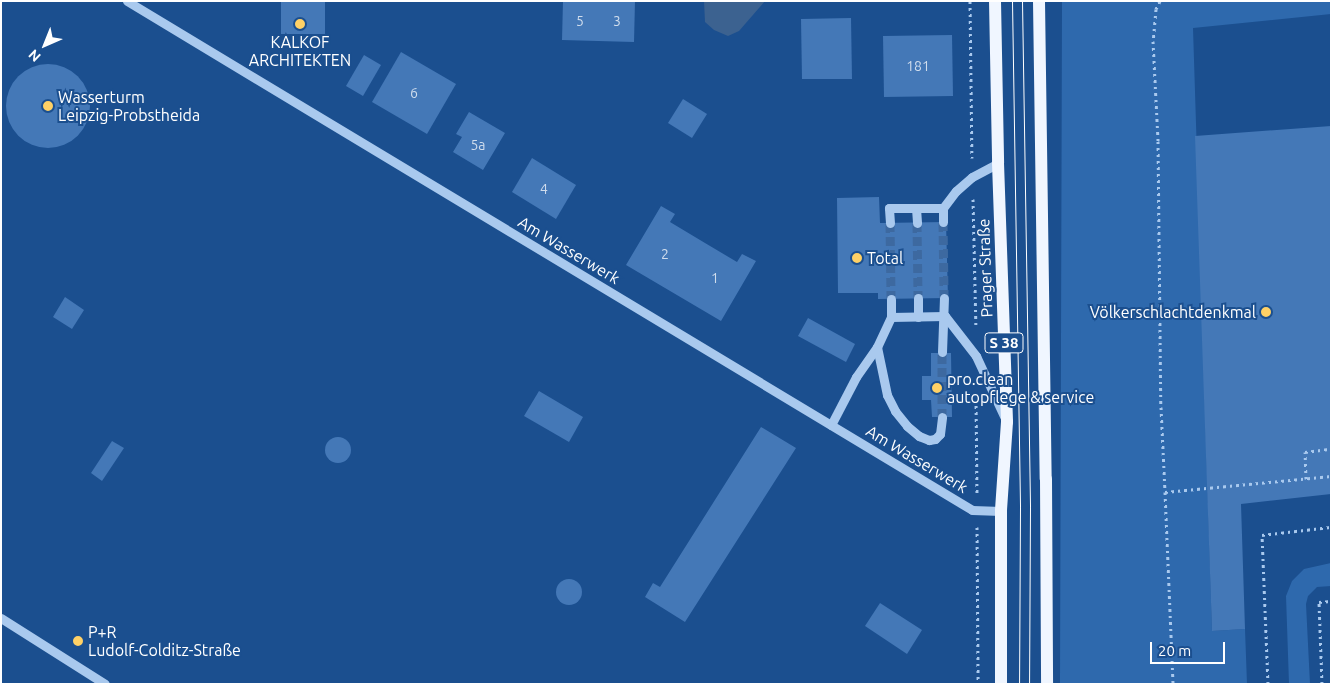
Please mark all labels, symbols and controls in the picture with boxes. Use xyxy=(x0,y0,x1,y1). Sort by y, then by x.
house number: 5 xyxy=(576,13,584,29)
house number: 3 xyxy=(613,13,621,29)
marker: KALKOF ARCHITEKTEN xyxy=(294,18,306,30)
north arrow xyxy=(20,20,70,70)
place label: KALKOF ARCHITEKTEN xyxy=(249,32,351,70)
text: N xyxy=(25,46,44,65)
house number: 181 xyxy=(906,58,930,74)
house number: 6 xyxy=(410,85,418,101)
place label: Wasserturm Leipzig-Probstheida xyxy=(58,87,200,125)
marker: Wasserturm Leipzig-Probstheida xyxy=(42,100,54,112)
house number: 5a xyxy=(470,137,486,153)
house number: 4 xyxy=(540,181,548,197)
street label: Am Wasserwerk xyxy=(515,212,623,288)
street label: Prager Straße xyxy=(974,218,996,318)
house number: 2 xyxy=(661,246,669,262)
place label: Total xyxy=(867,248,903,268)
marker: Total xyxy=(851,252,863,264)
house number: 1 xyxy=(711,270,719,286)
place label: Völkerschlachtdenkmal xyxy=(1090,302,1256,322)
marker: Völkerschlachtdenkmal xyxy=(1260,306,1272,318)
road number: S 38 xyxy=(984,330,1024,356)
place label: pro.clean autopflege & service xyxy=(947,369,1094,407)
marker: pro.clean autopflege & service xyxy=(931,382,943,394)
street label: Am Wasserwerk xyxy=(863,421,971,497)
place label: P+R Ludolf-Colditz-Straße xyxy=(88,622,241,660)
scale bar xyxy=(1152,632,1227,664)
marker: P+R Ludolf-Colditz-Straße xyxy=(72,635,84,647)
text: 20 m xyxy=(1158,642,1191,659)

